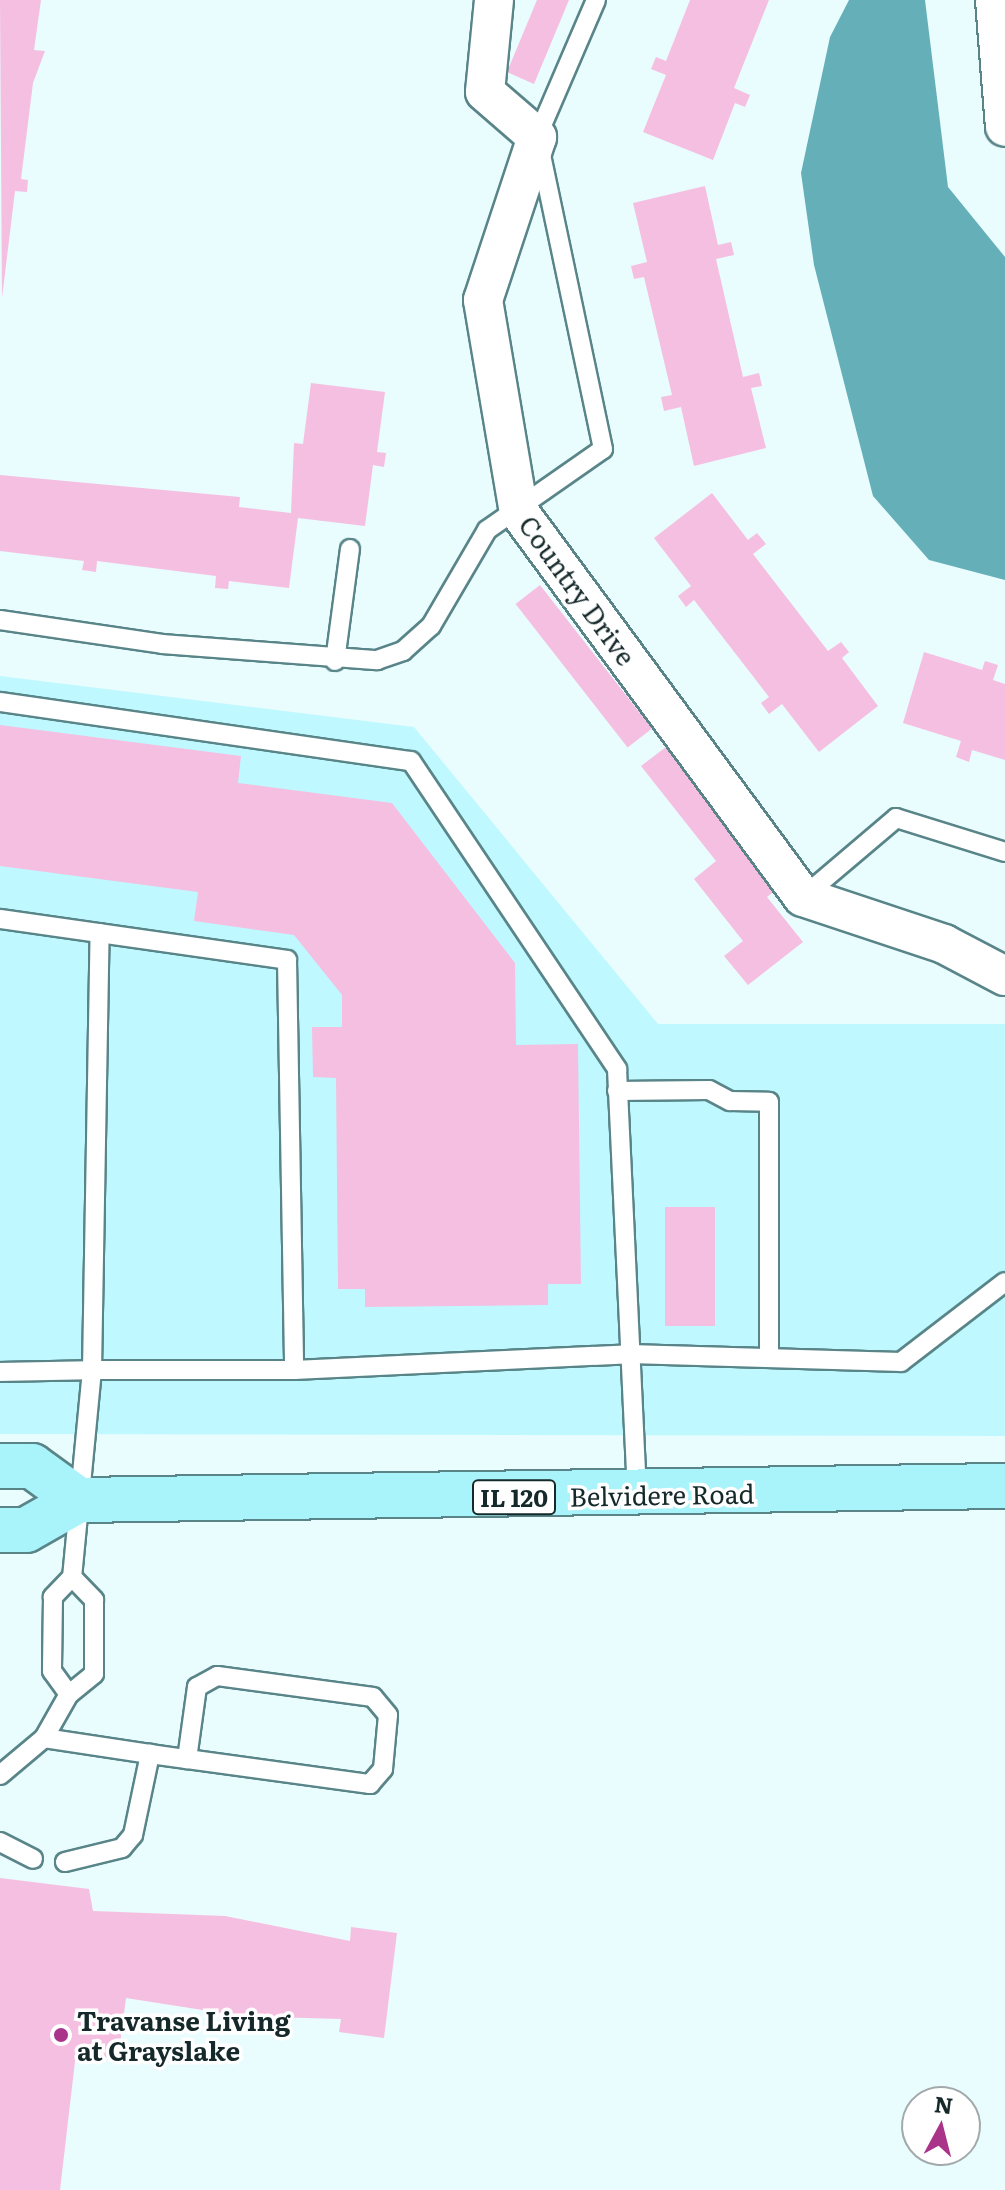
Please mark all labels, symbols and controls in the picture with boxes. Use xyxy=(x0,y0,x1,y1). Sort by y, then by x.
street label: Country Drive xyxy=(513,509,643,671)
road number: IL 120 xyxy=(472,1477,556,1517)
street label: Belvidere Road xyxy=(569,1477,755,1511)
place label: Travanse Living at Grayslake xyxy=(77,2004,290,2066)
marker: Travanse Living at Grayslake xyxy=(52,2026,70,2044)
north arrow xyxy=(901,2086,981,2166)
text: N xyxy=(933,2086,955,2121)

